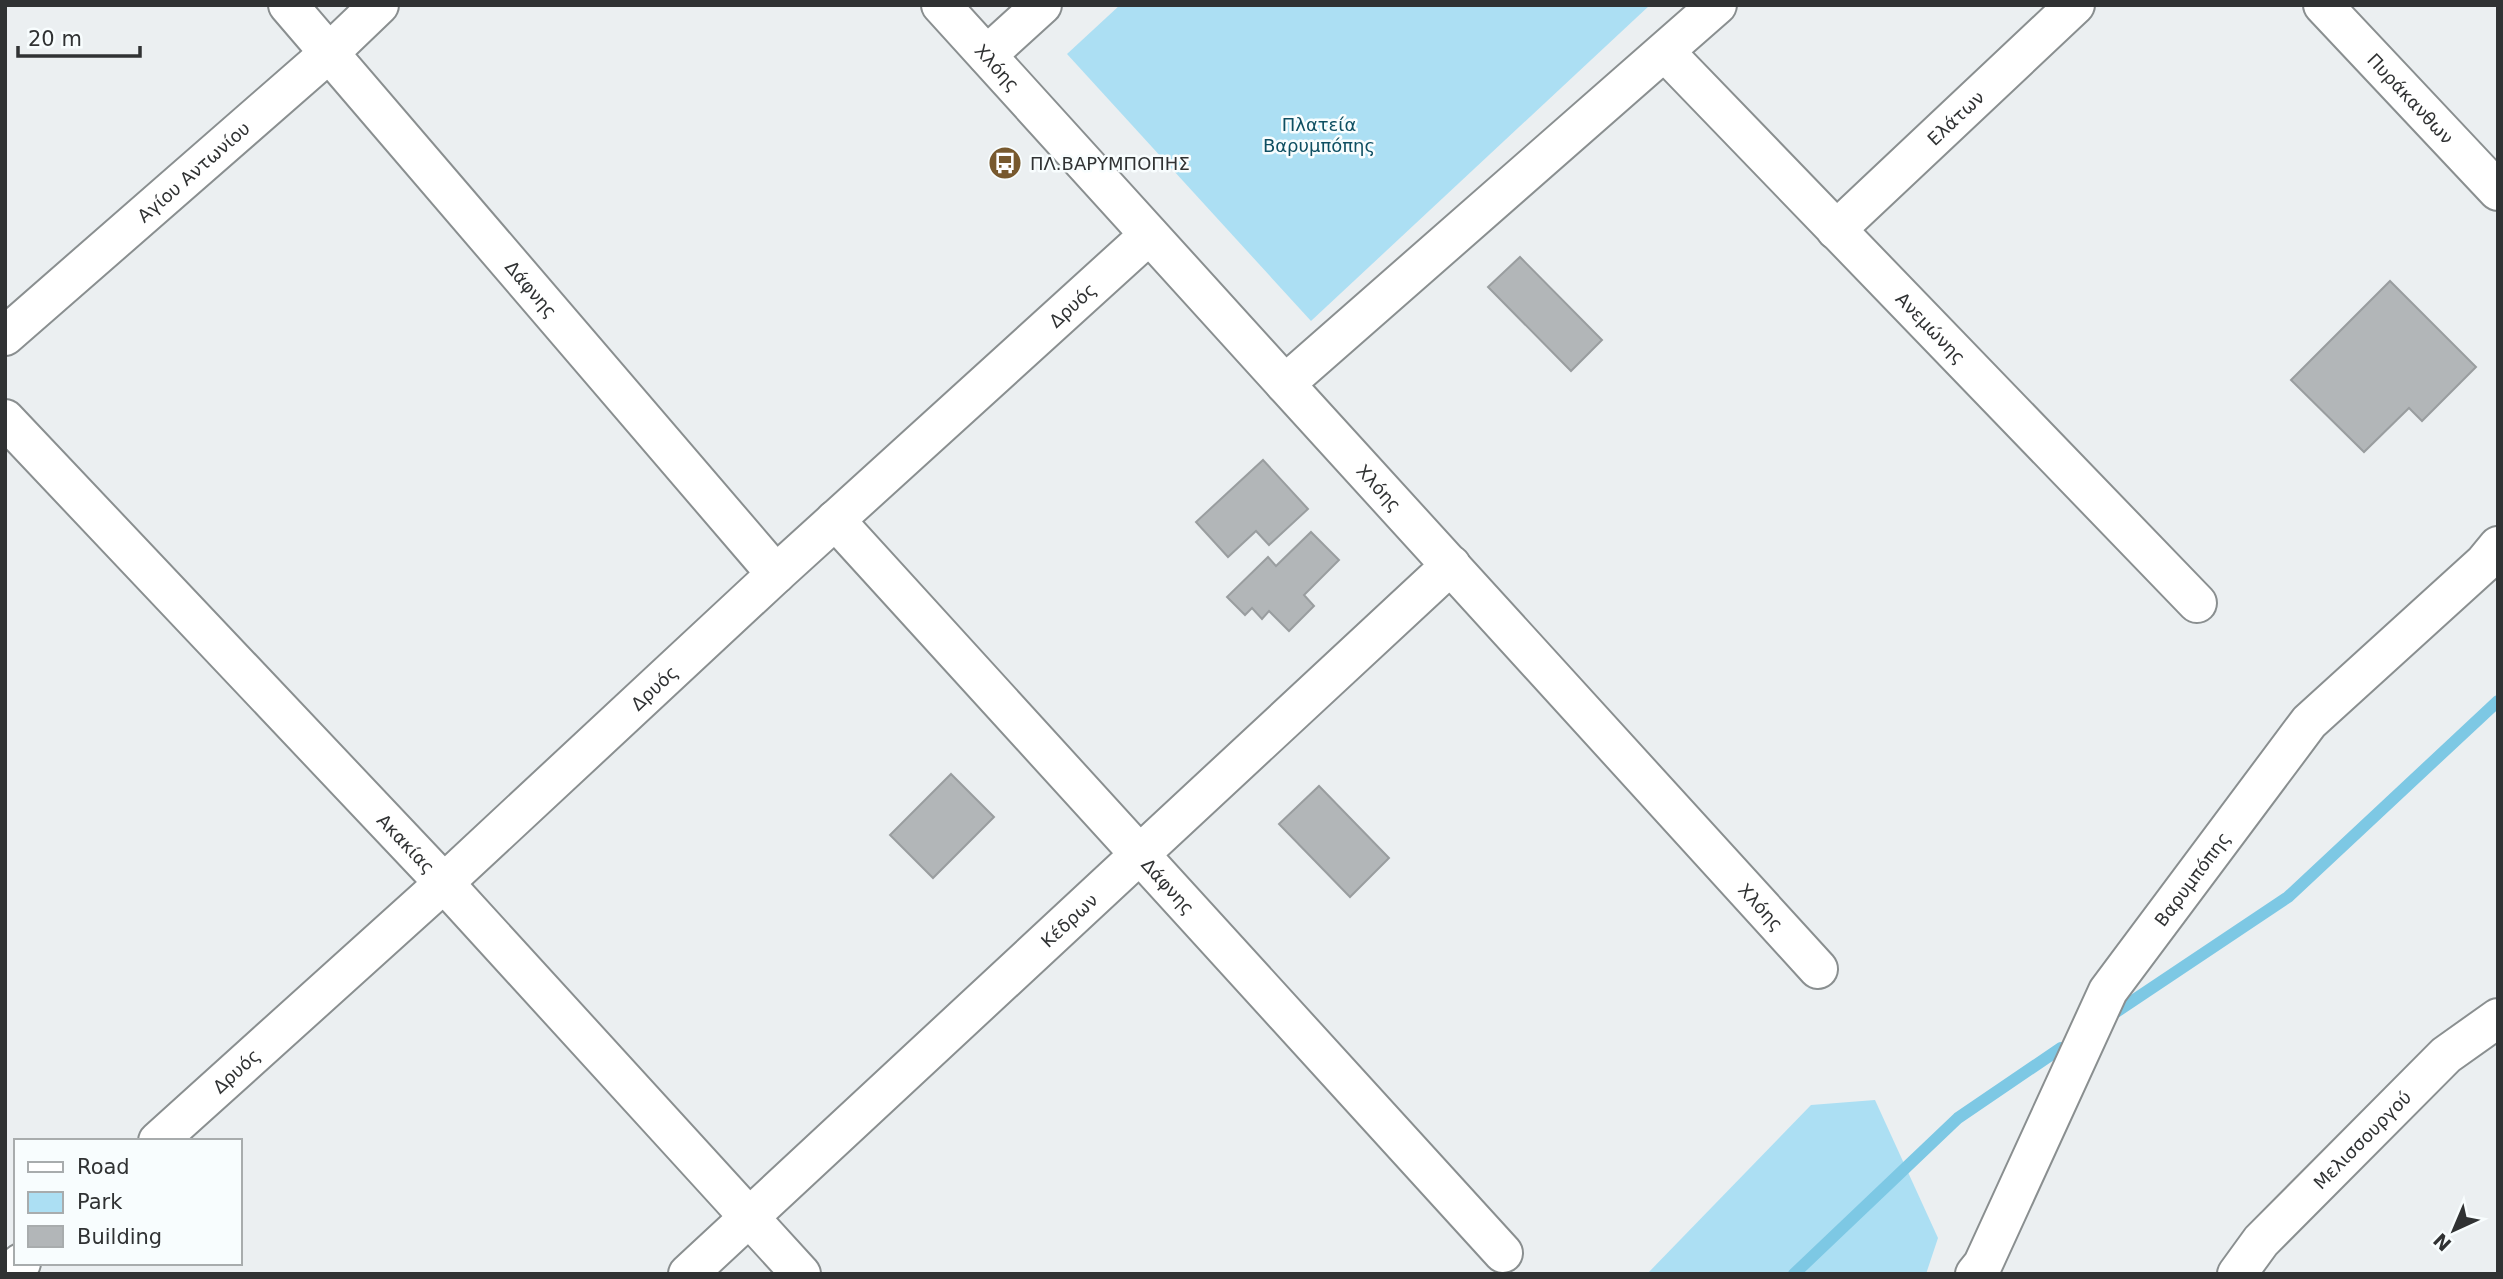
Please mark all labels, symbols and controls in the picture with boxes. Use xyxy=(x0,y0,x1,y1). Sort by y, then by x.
scale bar xyxy=(18,14,140,58)
text: 20 m xyxy=(28,27,82,51)
street label: Χλόης xyxy=(971,39,1024,95)
street label: Πυράκανθων xyxy=(2363,49,2458,148)
street label: Ελάτων xyxy=(1923,86,1988,149)
park label: Πλατεία Βαρυμπόπης xyxy=(1263,114,1375,156)
street label: Αγίου Αντωνίου xyxy=(133,117,254,226)
bus stop icon: ΠΛ.ΒΑΡΥΜΠΟΠΗΣ xyxy=(986,144,1024,182)
place label: ΠΛ.ΒΑΡΥΜΠΟΠΗΣ xyxy=(1030,153,1190,174)
street label: Δάφνης xyxy=(501,256,562,322)
street label: Δρυός xyxy=(1045,278,1100,331)
street label: Ανεμώνης xyxy=(1892,288,1970,367)
street label: Χλόης xyxy=(1353,460,1406,515)
street label: Δρυός xyxy=(626,661,682,714)
street label: Ακακίας xyxy=(373,809,439,877)
street label: Βαρυμπόπης xyxy=(2150,828,2234,930)
street label: Δάφνης xyxy=(1138,854,1199,918)
street label: Χλόης xyxy=(1735,879,1788,934)
street label: Κέδρων xyxy=(1036,889,1101,951)
street label: Δρυός xyxy=(208,1044,264,1097)
street label: Μελισσουργού xyxy=(2309,1086,2415,1193)
legend xyxy=(14,1139,242,1265)
text: Road xyxy=(77,1155,130,1179)
text: Park xyxy=(77,1190,123,1214)
north arrow xyxy=(2419,1195,2489,1265)
text: Building xyxy=(77,1225,162,1249)
text: N xyxy=(2429,1229,2456,1256)

